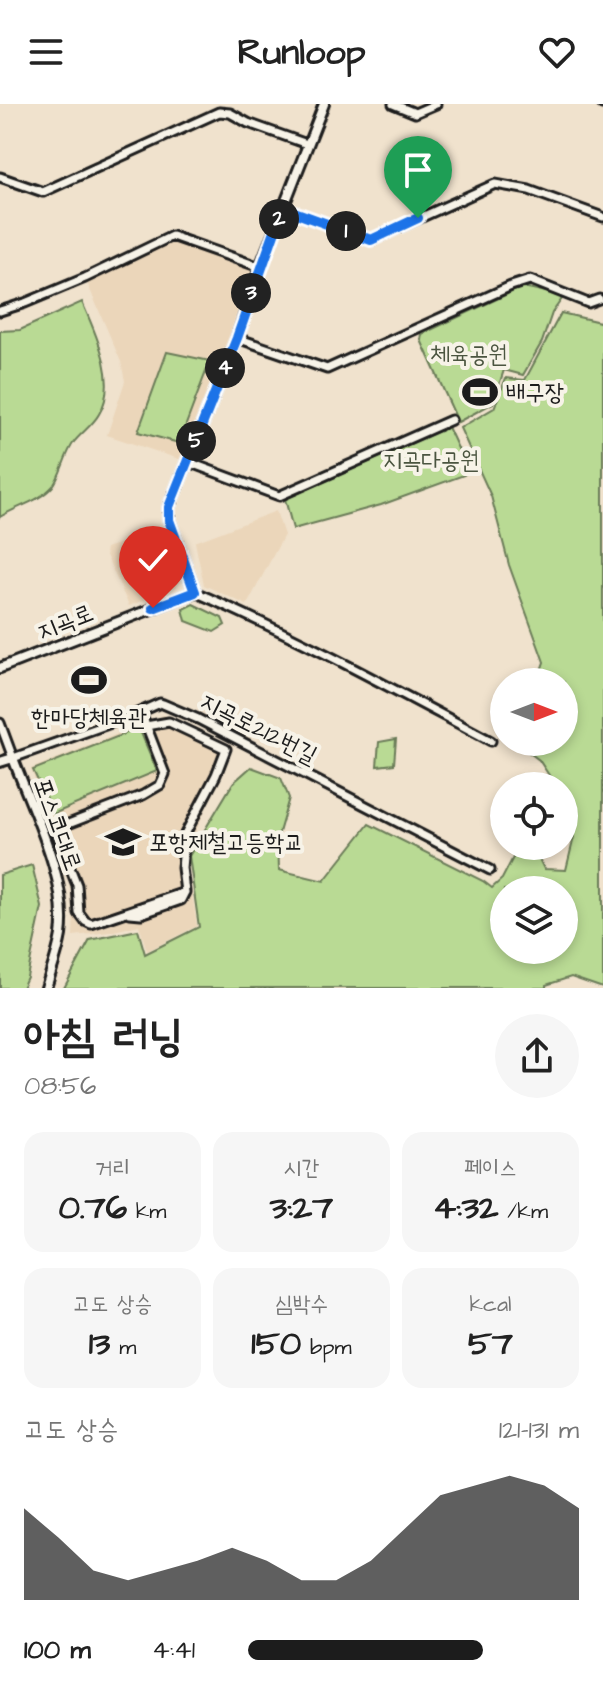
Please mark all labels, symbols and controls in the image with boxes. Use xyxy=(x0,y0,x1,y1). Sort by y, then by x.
text: Runloop xyxy=(237,27,366,78)
icon: menu xyxy=(24,30,68,74)
icon: heart xyxy=(535,30,579,74)
pin xyxy=(384,136,452,218)
icon: arrive xyxy=(396,148,440,192)
pin: 2 xyxy=(259,199,299,239)
text: 2 xyxy=(273,203,285,234)
pin: 1 xyxy=(326,211,366,251)
text: 1 xyxy=(345,215,347,246)
pin: 3 xyxy=(231,273,271,313)
text: 3 xyxy=(245,277,257,308)
park label: 체육공원 xyxy=(430,338,508,372)
pin: 4 xyxy=(205,348,245,388)
text: 4 xyxy=(218,352,232,383)
sports icon: 배구장 xyxy=(461,373,499,411)
place label: 배구장 xyxy=(506,376,564,410)
pin: 5 xyxy=(176,421,216,461)
text: 5 xyxy=(188,425,204,456)
park label: 지곡다공원 xyxy=(383,444,479,478)
pin xyxy=(119,526,187,608)
icon: check xyxy=(131,538,175,582)
street label: 지곡로 xyxy=(32,596,99,650)
sports icon: 한마당체육관 xyxy=(70,661,108,699)
north arrow xyxy=(490,668,578,756)
map controls xyxy=(490,668,578,964)
street label: 지곡로212번길 xyxy=(194,685,323,773)
place label: 한마당체육관 xyxy=(31,701,147,735)
button: locate xyxy=(490,772,578,860)
street label: 포스코대로 xyxy=(25,773,90,876)
school or university icon: 포항제철고등학교 xyxy=(104,823,142,861)
place label: 포항제철고등학교 xyxy=(149,826,304,860)
button: layers xyxy=(490,876,578,964)
text: 아침 러닝 xyxy=(24,1007,183,1068)
button: share xyxy=(495,1014,579,1098)
text: 08:56 xyxy=(24,1068,96,1104)
text: 거리 xyxy=(95,1153,130,1184)
text: 시간 xyxy=(284,1153,319,1184)
text: 페이스 xyxy=(464,1153,517,1184)
text: 0.76 xyxy=(59,1184,127,1232)
text: 3:27 xyxy=(270,1184,333,1232)
text: 4:32 xyxy=(433,1184,499,1232)
text: km xyxy=(127,1196,166,1227)
text: /km xyxy=(499,1196,548,1227)
text: 고도 상승 xyxy=(73,1289,152,1320)
text: 심박수 xyxy=(275,1289,328,1320)
text: kcal xyxy=(469,1289,512,1320)
text: 13 xyxy=(89,1320,110,1368)
text: 150 xyxy=(251,1320,301,1368)
text: 57 xyxy=(468,1320,513,1368)
text: m xyxy=(110,1332,136,1363)
text: bpm xyxy=(301,1332,352,1363)
text: 고도 상승 xyxy=(24,1412,118,1448)
text: 121–131 m xyxy=(499,1412,579,1448)
text: 100 m xyxy=(24,1632,91,1668)
text: 4:41 xyxy=(152,1632,195,1668)

